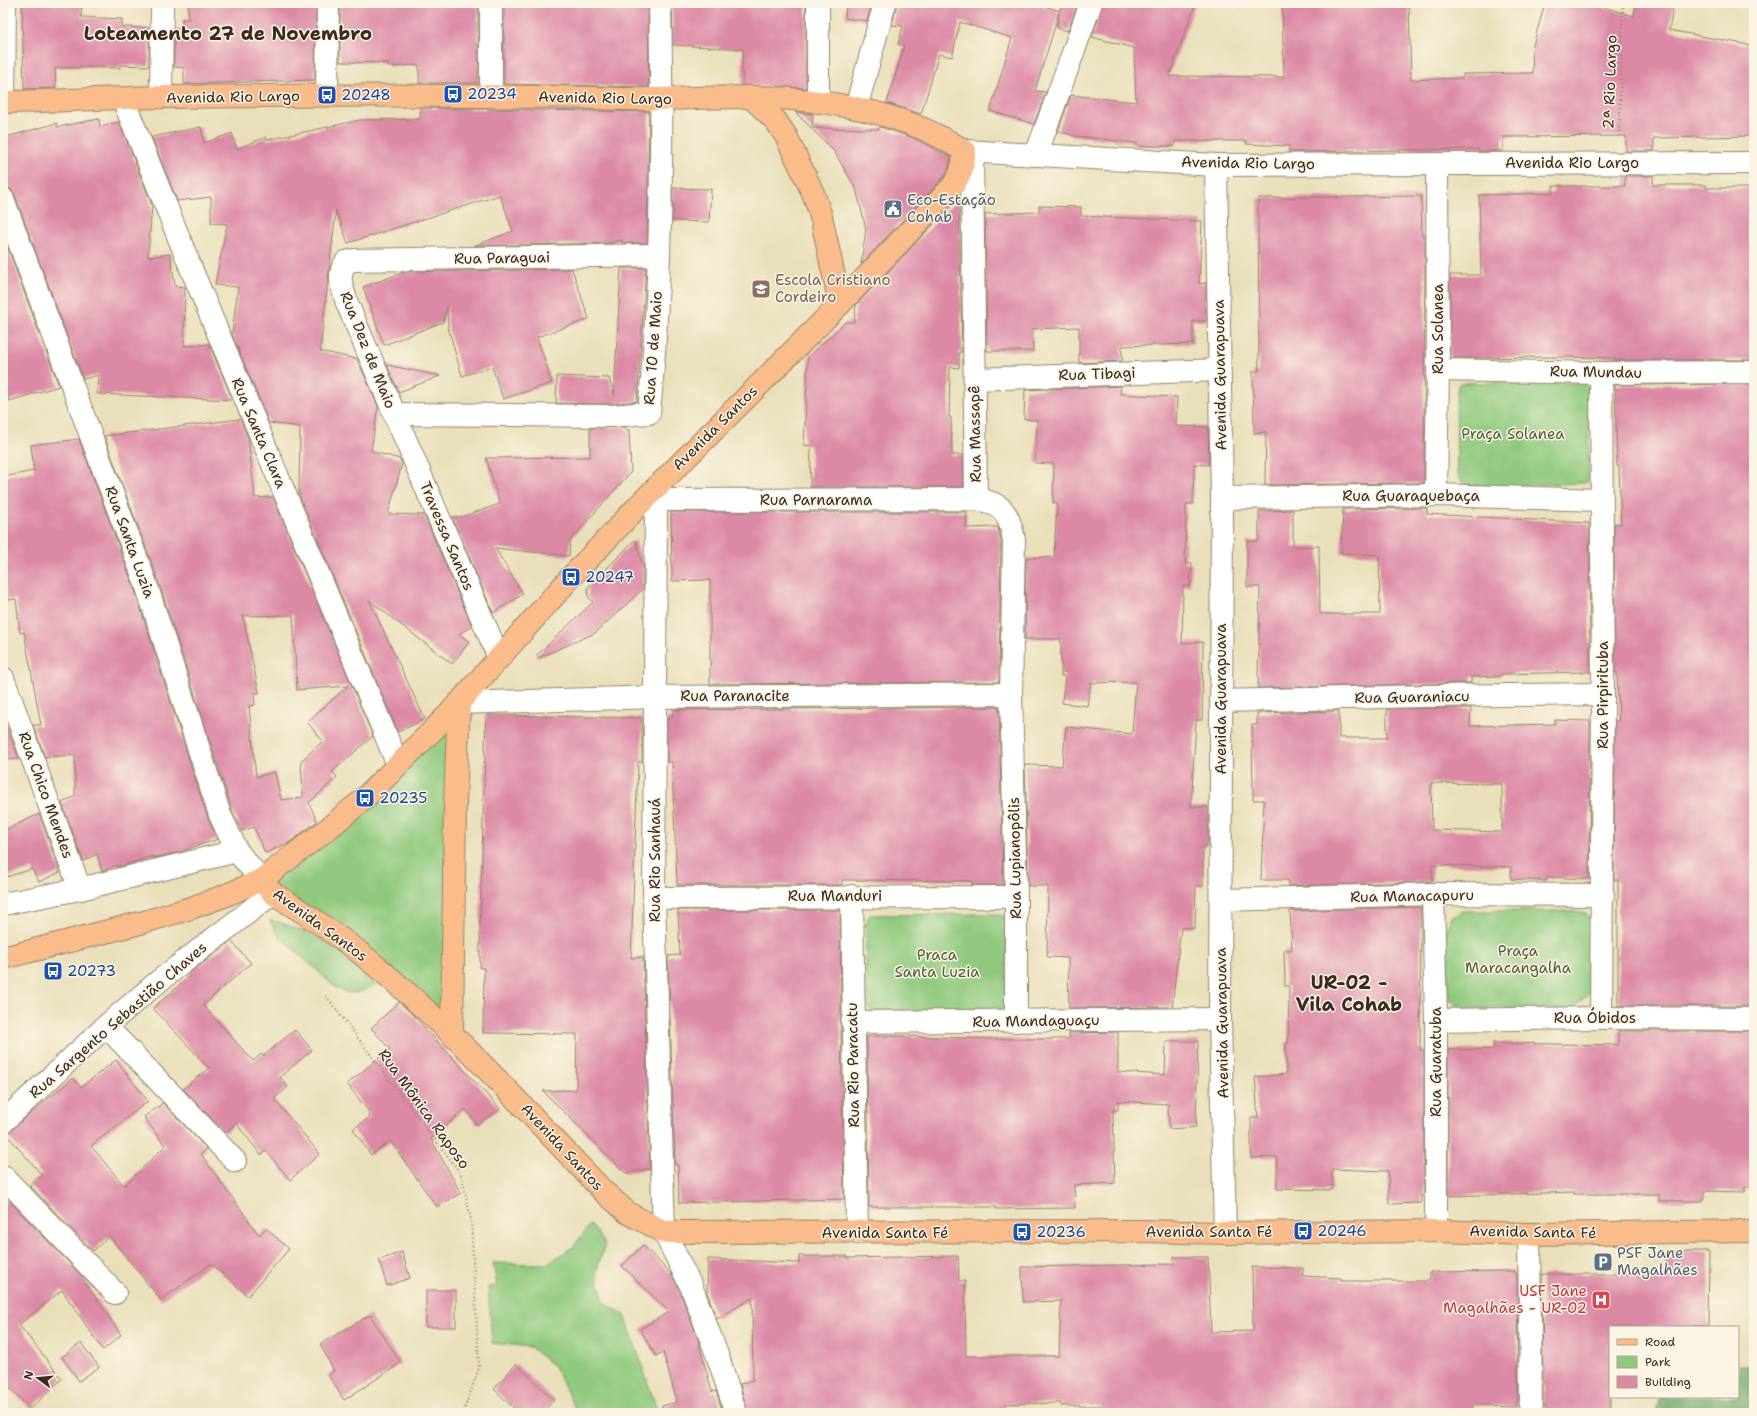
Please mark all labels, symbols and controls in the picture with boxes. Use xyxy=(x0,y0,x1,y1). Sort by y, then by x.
district label: Loteamento 27 de Novembro xyxy=(84,21,372,46)
street label: 2ª Rio Largo xyxy=(1598,34,1622,130)
bus stop icon: 20234 xyxy=(442,83,464,105)
bus stop icon: 20248 xyxy=(316,84,338,106)
place label: 20234 xyxy=(467,84,517,104)
place label: 20248 xyxy=(341,85,391,105)
street label: Avenida Rio Largo xyxy=(166,86,300,108)
street label: Avenida Rio Largo xyxy=(538,87,672,109)
street label: Avenida Rio Largo xyxy=(1181,152,1315,174)
street label: Avenida Rio Largo xyxy=(1505,153,1639,173)
place label: Eco-Estação Cohab xyxy=(907,190,996,227)
public building icon: Eco-Estação Cohab xyxy=(882,198,904,220)
street label: Rua Paraguai xyxy=(454,247,550,269)
place label: Escola Cristiano Cordeiro xyxy=(775,270,891,307)
school or university icon: Escola Cristiano Cordeiro xyxy=(750,278,772,300)
street label: Rua Solanea xyxy=(1428,283,1448,374)
street label: Rua Dez de Maio xyxy=(335,288,401,412)
street label: Rua 10 de Maio xyxy=(639,290,667,406)
street label: Avenida Guarapuava xyxy=(1209,299,1231,451)
street label: Rua Mundau xyxy=(1550,361,1642,383)
street label: Rua Tibagi xyxy=(1058,363,1136,385)
street label: Rua Santa Clara xyxy=(227,375,292,492)
street label: Avenida Santos xyxy=(668,381,762,475)
street label: Rua Massapê xyxy=(964,385,986,483)
park label: Praça Solanea xyxy=(1461,424,1565,444)
street label: Travessa Santos xyxy=(415,478,479,594)
street label: Rua Santa Luzia xyxy=(100,483,160,601)
street label: Rua Guaraquebaça xyxy=(1342,486,1481,506)
street label: Rua Parnarama xyxy=(760,490,873,510)
bus stop icon: 20247 xyxy=(560,566,582,588)
place label: 20247 xyxy=(585,567,634,587)
street label: Avenida Guarapuava xyxy=(1211,623,1231,775)
street label: Rua Pirpirituba xyxy=(1593,640,1613,749)
street label: Rua Paranacite xyxy=(680,686,790,706)
street label: Rua Guaraniacu xyxy=(1354,686,1470,708)
street label: Rua Chico Mendes xyxy=(14,729,78,861)
bus stop icon: 20235 xyxy=(354,787,376,809)
place label: 20235 xyxy=(379,788,428,808)
street label: Rua Rio Sanhauá xyxy=(645,797,665,922)
street label: Rua Lupianopôlis xyxy=(1004,797,1026,919)
street label: Avenida Santos xyxy=(269,884,371,966)
street label: Rua Manacapuru xyxy=(1350,885,1474,907)
street label: Rua Manduri xyxy=(788,886,882,906)
street label: Rua Sargento Sebastião Chaves xyxy=(25,937,211,1103)
park label: Praça Maracangalha xyxy=(1465,941,1572,978)
park label: Praca Santa Luzia xyxy=(894,945,980,982)
street label: Avenida Guarapuava xyxy=(1211,947,1233,1099)
bus stop icon: 20273 xyxy=(42,960,64,982)
place label: 20273 xyxy=(67,961,116,981)
district label: UR-02 - Vila Cohab xyxy=(1296,970,1402,1017)
street label: Rua Rio Paracatu xyxy=(842,1002,864,1128)
street label: Rua Guaratuba xyxy=(1426,1006,1446,1117)
street label: Rua Óbidos xyxy=(1554,1007,1636,1028)
street label: Rua Mandaguaçu xyxy=(972,1010,1100,1032)
street label: Rua Mônica Raposo xyxy=(374,1045,474,1173)
street label: Avenida Santos xyxy=(516,1099,608,1195)
bus stop icon: 20246 xyxy=(1292,1220,1314,1242)
bus stop icon: 20236 xyxy=(1011,1221,1033,1243)
place label: 20246 xyxy=(1317,1221,1367,1241)
street label: Avenida Santa Fé xyxy=(1469,1221,1597,1243)
place label: 20236 xyxy=(1036,1222,1086,1242)
street label: Avenida Santa Fé xyxy=(1145,1222,1273,1242)
street label: Avenida Santa Fé xyxy=(821,1223,949,1243)
place label: PSF Jane Magalhães xyxy=(1617,1243,1698,1280)
parking icon: PSF Jane Magalhães xyxy=(1592,1251,1614,1273)
place label: USF Jane Magalhães - UR-02 xyxy=(1443,1281,1587,1318)
hospital icon: USF Jane Magalhães - UR-02 xyxy=(1590,1289,1612,1311)
legend xyxy=(1609,1326,1739,1398)
text: Road xyxy=(1645,1334,1676,1350)
text: Park xyxy=(1645,1354,1671,1370)
north arrow xyxy=(18,1358,58,1398)
text: N xyxy=(20,1369,37,1382)
text: Building xyxy=(1645,1374,1691,1390)

